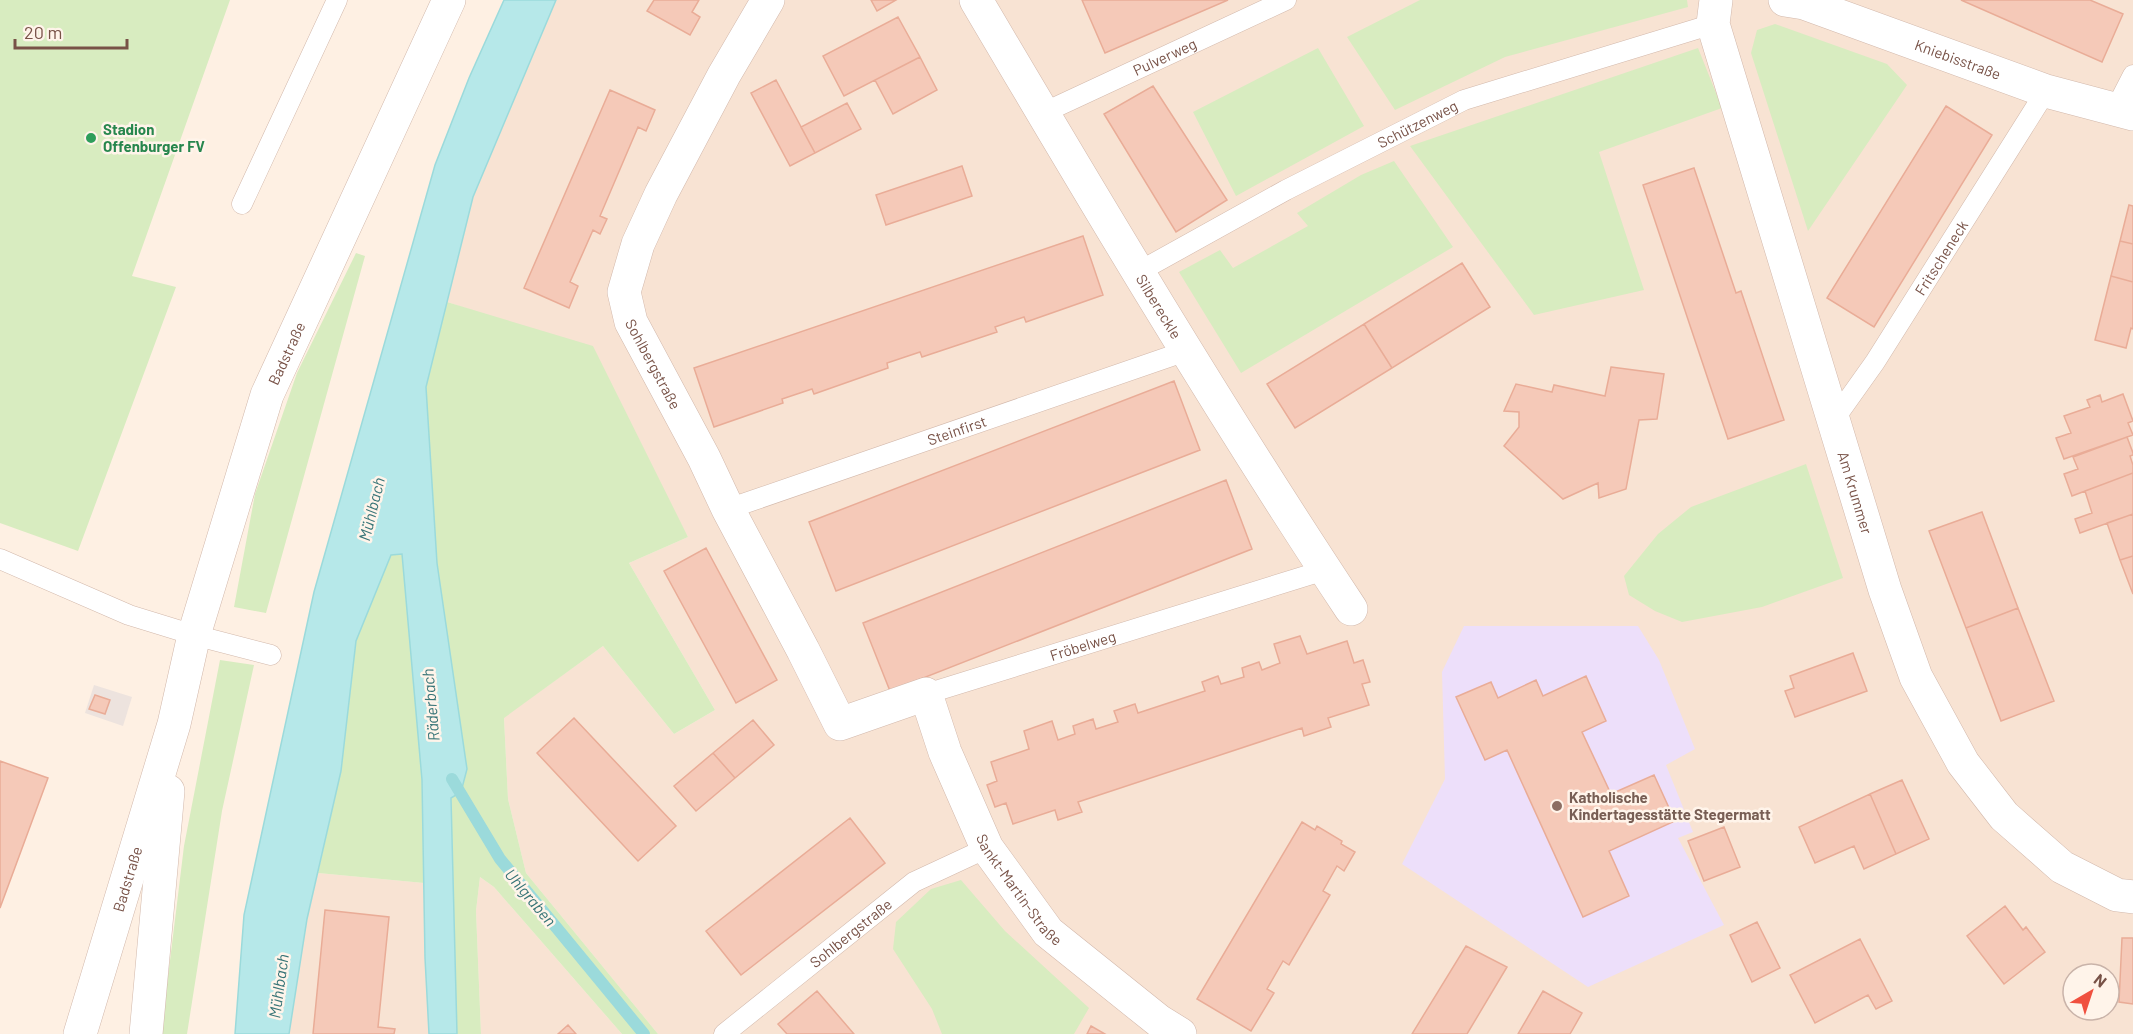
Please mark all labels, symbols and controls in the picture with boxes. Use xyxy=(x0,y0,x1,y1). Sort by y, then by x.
scale bar xyxy=(15,12,128,50)
text: 20 m xyxy=(24,21,62,43)
street label: Pulverweg xyxy=(1130,34,1199,79)
street label: Kniebisstraße xyxy=(1912,35,2003,83)
street label: Schützenweg xyxy=(1374,96,1460,151)
place label: Stadion Offenburger FV xyxy=(103,120,205,155)
marker: Stadion Offenburger FV xyxy=(84,131,98,145)
street label: Fritscheneck xyxy=(1911,216,1972,298)
street label: Silbereckle xyxy=(1133,271,1186,342)
street label: Sohlbergstraße xyxy=(622,316,685,412)
street label: Badstraße xyxy=(264,319,309,388)
street label: Steinfirst xyxy=(925,412,989,449)
street label: Am Krummer xyxy=(1834,449,1877,537)
water label: Mühlbach xyxy=(354,475,388,543)
street label: Fröbelweg xyxy=(1048,627,1118,664)
water label: Räderbach xyxy=(417,668,443,742)
place label: Katholische Kindertagesstätte Stegermatt xyxy=(1569,788,1771,823)
marker: Katholische Kindertagesstätte Stegermatt xyxy=(1550,799,1564,813)
street label: Sankt-Martin-Straße xyxy=(973,831,1066,949)
street label: Badstraße xyxy=(109,844,145,914)
water label: Uhlgraben xyxy=(501,864,561,930)
street label: Sohlbergstraße xyxy=(806,895,895,971)
water label: Mühlbach xyxy=(264,953,292,1019)
north arrow xyxy=(2061,962,2121,1022)
text: N xyxy=(2091,969,2111,991)

